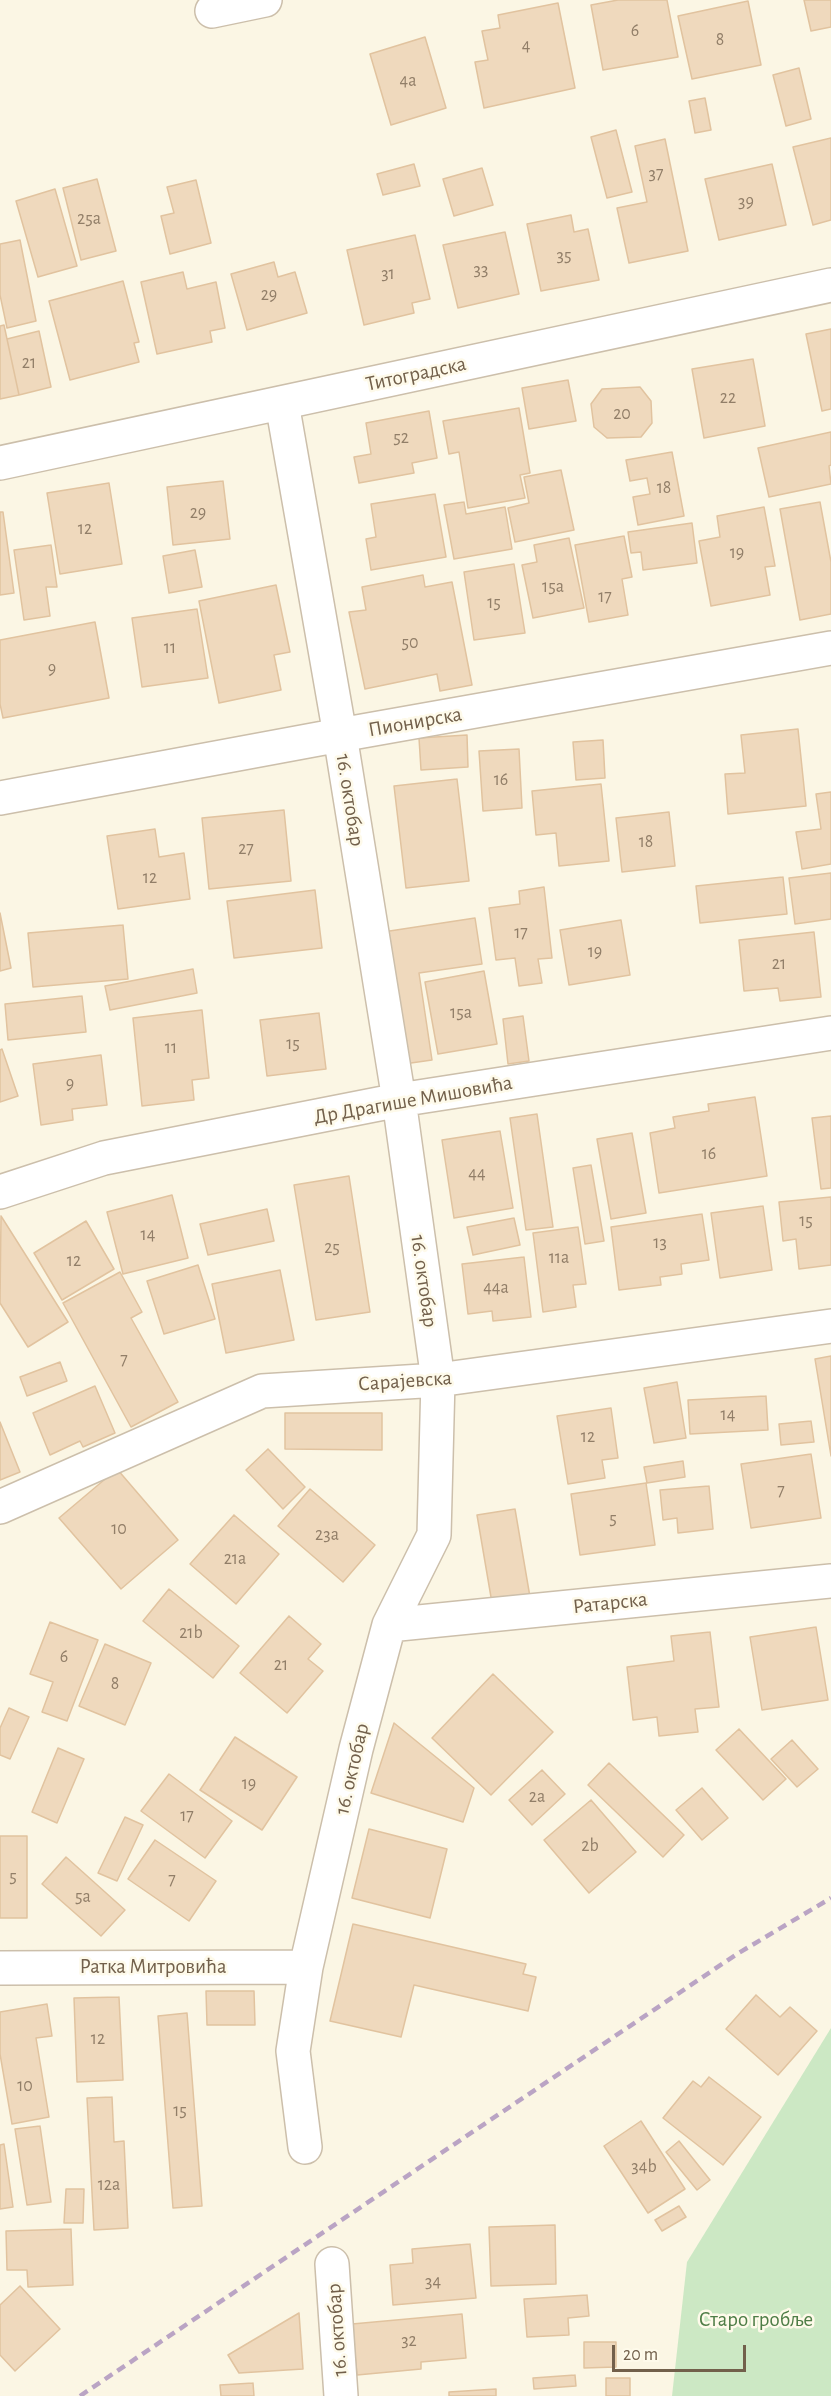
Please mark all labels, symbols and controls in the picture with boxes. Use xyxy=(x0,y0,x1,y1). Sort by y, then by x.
house number: 6 xyxy=(631,20,639,42)
house number: 8 xyxy=(716,29,724,51)
house number: 4 xyxy=(522,35,530,57)
house number: 4a xyxy=(400,70,416,92)
house number: 37 xyxy=(649,163,663,185)
house number: 39 xyxy=(738,191,754,213)
house number: 25a xyxy=(77,208,101,230)
house number: 35 xyxy=(557,245,571,267)
house number: 33 xyxy=(474,259,488,281)
house number: 31 xyxy=(381,263,395,285)
house number: 29 xyxy=(261,284,277,306)
street label: Титоградска xyxy=(364,351,468,397)
house number: 21 xyxy=(22,352,36,374)
house number: 22 xyxy=(720,387,736,409)
house number: 20 xyxy=(613,403,631,425)
house number: 52 xyxy=(393,427,409,449)
house number: 18 xyxy=(657,477,671,499)
house number: 29 xyxy=(190,502,206,524)
house number: 12 xyxy=(78,518,92,540)
house number: 19 xyxy=(730,542,744,564)
house number: 15a xyxy=(542,576,564,598)
house number: 17 xyxy=(598,586,612,608)
house number: 15 xyxy=(487,592,501,614)
house number: 50 xyxy=(401,632,419,654)
house number: 11 xyxy=(164,637,176,659)
house number: 9 xyxy=(48,658,56,680)
street label: Пионирска xyxy=(366,701,464,743)
street label: 16. октобар xyxy=(330,752,370,848)
house number: 16 xyxy=(494,769,508,791)
house number: 18 xyxy=(639,831,653,853)
house number: 27 xyxy=(238,838,254,860)
house number: 12 xyxy=(143,867,157,889)
house number: 17 xyxy=(514,922,528,944)
house number: 19 xyxy=(588,941,602,963)
house number: 21 xyxy=(772,953,786,975)
house number: 15a xyxy=(450,1002,472,1024)
house number: 15 xyxy=(286,1033,300,1055)
house number: 11 xyxy=(165,1037,177,1059)
street label: Др Драгише Мишовића xyxy=(312,1070,514,1130)
house number: 9 xyxy=(66,1073,74,1095)
house number: 16 xyxy=(702,1143,716,1165)
house number: 44 xyxy=(468,1163,486,1185)
house number: 15 xyxy=(799,1210,813,1232)
house number: 14 xyxy=(141,1224,155,1246)
house number: 13 xyxy=(653,1232,667,1254)
street label: 16. октобар xyxy=(405,1233,443,1329)
house number: 25 xyxy=(324,1237,340,1259)
house number: 11a xyxy=(549,1247,569,1269)
house number: 12 xyxy=(67,1250,81,1272)
house number: 44a xyxy=(483,1277,509,1299)
house number: 7 xyxy=(120,1349,128,1371)
street label: Сарајевска xyxy=(357,1365,453,1397)
house number: 14 xyxy=(721,1404,735,1426)
house number: 12 xyxy=(581,1426,595,1448)
house number: 7 xyxy=(777,1480,785,1502)
house number: 5 xyxy=(609,1508,617,1530)
house number: 10 xyxy=(111,1518,127,1540)
house number: 23a xyxy=(315,1524,339,1546)
house number: 21a xyxy=(224,1548,246,1570)
street label: Ратарска xyxy=(571,1587,649,1619)
house number: 21b xyxy=(179,1622,203,1644)
house number: 6 xyxy=(60,1646,68,1668)
house number: 21 xyxy=(274,1654,288,1676)
house number: 8 xyxy=(111,1673,119,1695)
street label: 16. октобар xyxy=(329,1721,375,1817)
house number: 19 xyxy=(242,1773,256,1795)
house number: 2a xyxy=(529,1786,545,1808)
house number: 17 xyxy=(180,1805,194,1827)
house number: 2b xyxy=(581,1835,599,1857)
house number: 5 xyxy=(9,1866,17,1888)
house number: 7 xyxy=(168,1869,176,1891)
house number: 5a xyxy=(75,1886,91,1908)
street label: Ратка Митровића xyxy=(79,1954,227,1980)
house number: 12 xyxy=(91,2028,105,2050)
house number: 10 xyxy=(17,2075,33,2097)
house number: 15 xyxy=(173,2100,187,2122)
house number: 34b xyxy=(631,2156,657,2178)
house number: 12a xyxy=(98,2174,120,2196)
house number: 34 xyxy=(425,2271,441,2293)
street label: 16. октобар xyxy=(321,2283,353,2377)
park label: Старо гробље xyxy=(699,2307,813,2333)
house number: 32 xyxy=(401,2330,417,2352)
scale bar xyxy=(615,2333,748,2371)
text: 20 m xyxy=(623,2346,658,2364)

